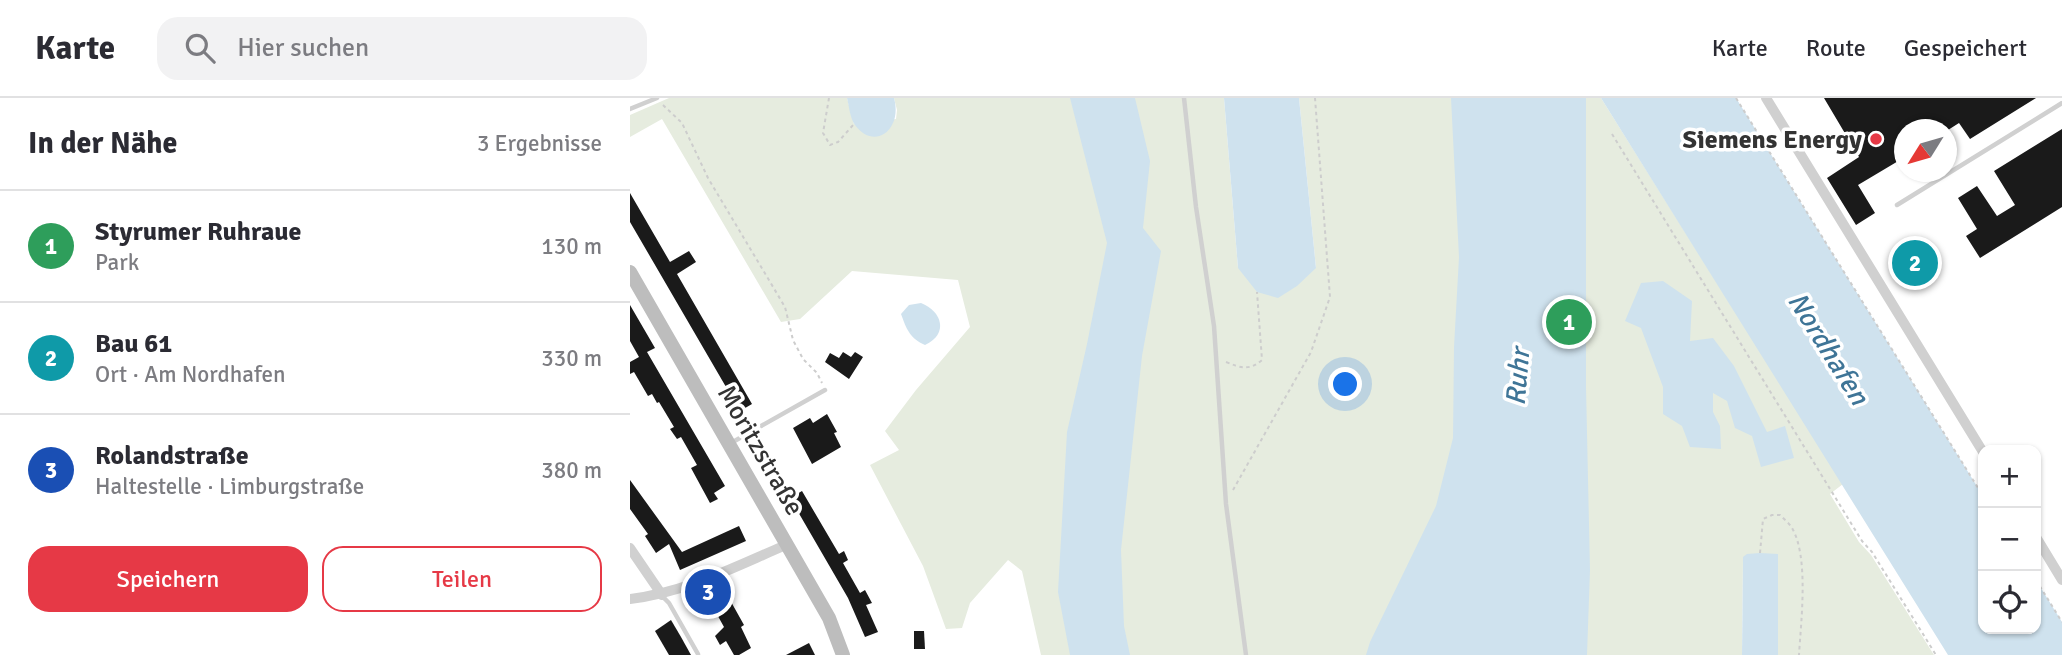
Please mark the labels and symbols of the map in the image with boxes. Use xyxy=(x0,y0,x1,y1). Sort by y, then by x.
north arrow xyxy=(1894,119,1957,182)
place label: Siemens Energy xyxy=(1683,124,1862,156)
marker: Siemens Energy xyxy=(1868,131,1884,147)
pin: 2 xyxy=(1892,237,1938,289)
water label: Nordhafen xyxy=(1780,286,1876,412)
pin: 1 xyxy=(1546,296,1592,348)
water label: Ruhr xyxy=(1499,343,1538,407)
your location xyxy=(1328,367,1362,401)
street label: Moritzstraße xyxy=(710,380,810,521)
pin: 3 xyxy=(685,566,731,618)

